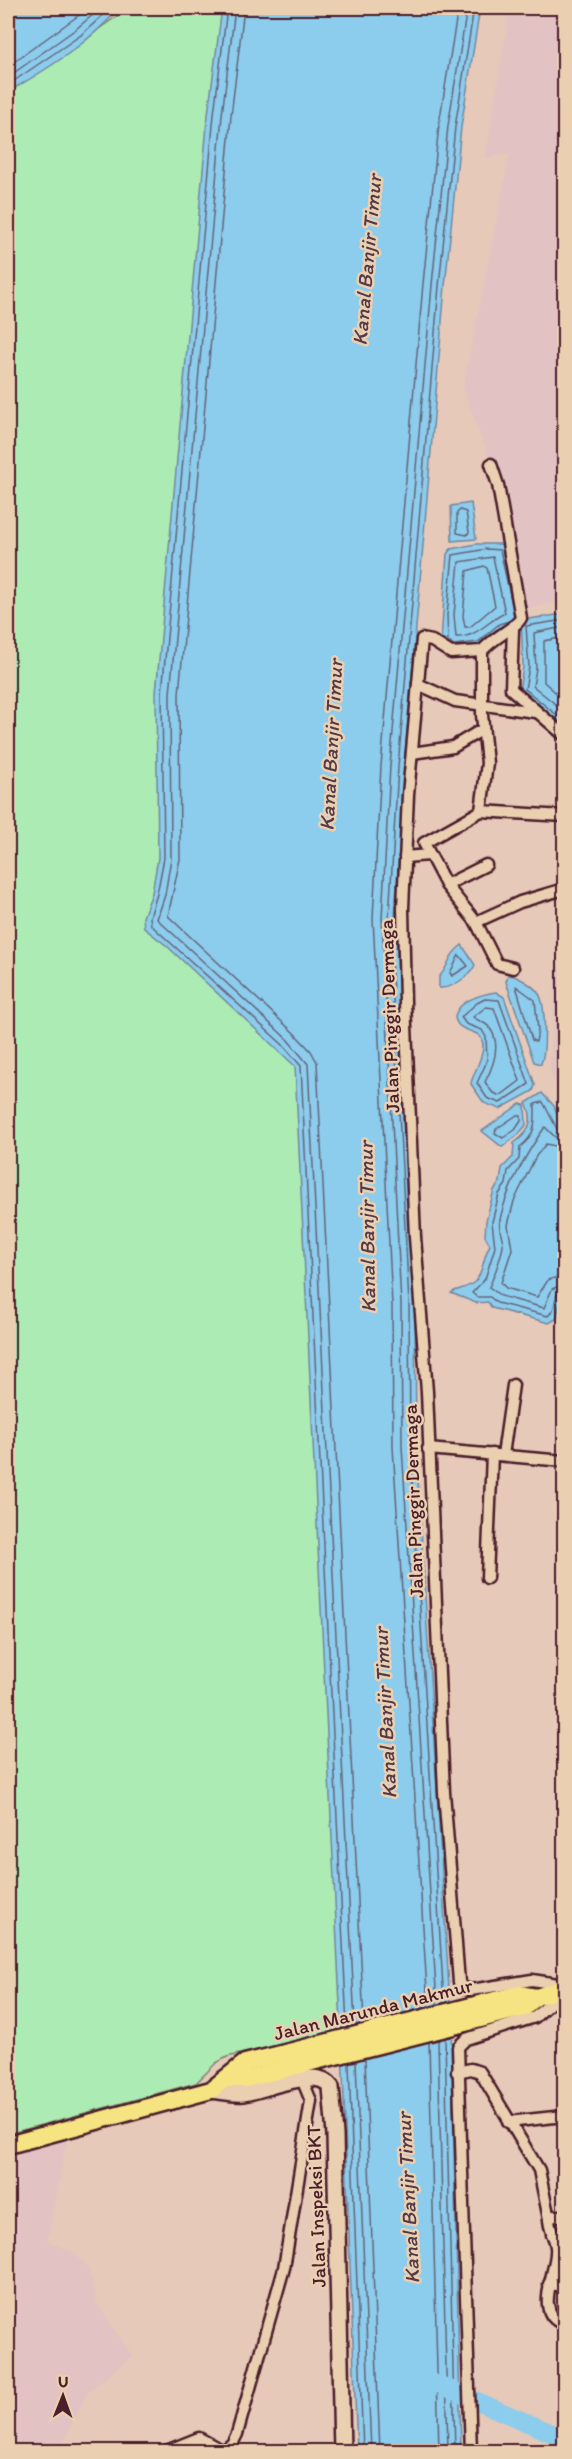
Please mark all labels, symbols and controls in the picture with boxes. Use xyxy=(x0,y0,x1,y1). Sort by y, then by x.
water label: Kanal Banjir Timur xyxy=(347,171,387,346)
water label: Kanal Banjir Timur xyxy=(314,656,348,831)
street label: Jalan Pinggir Dermaga xyxy=(374,918,404,1113)
water label: Kanal Banjir Timur xyxy=(352,1138,380,1313)
street label: Jalan Pinggir Dermaga xyxy=(398,1403,428,1598)
water label: Kanal Banjir Timur xyxy=(367,1624,401,1799)
street label: Jalan Marunda Makmur xyxy=(271,1973,475,2045)
water label: Kanal Banjir Timur xyxy=(390,2109,424,2284)
street label: Jalan Inspeksi BKT xyxy=(301,2124,331,2288)
north arrow xyxy=(33,2366,93,2426)
text: U xyxy=(58,2372,69,2391)

